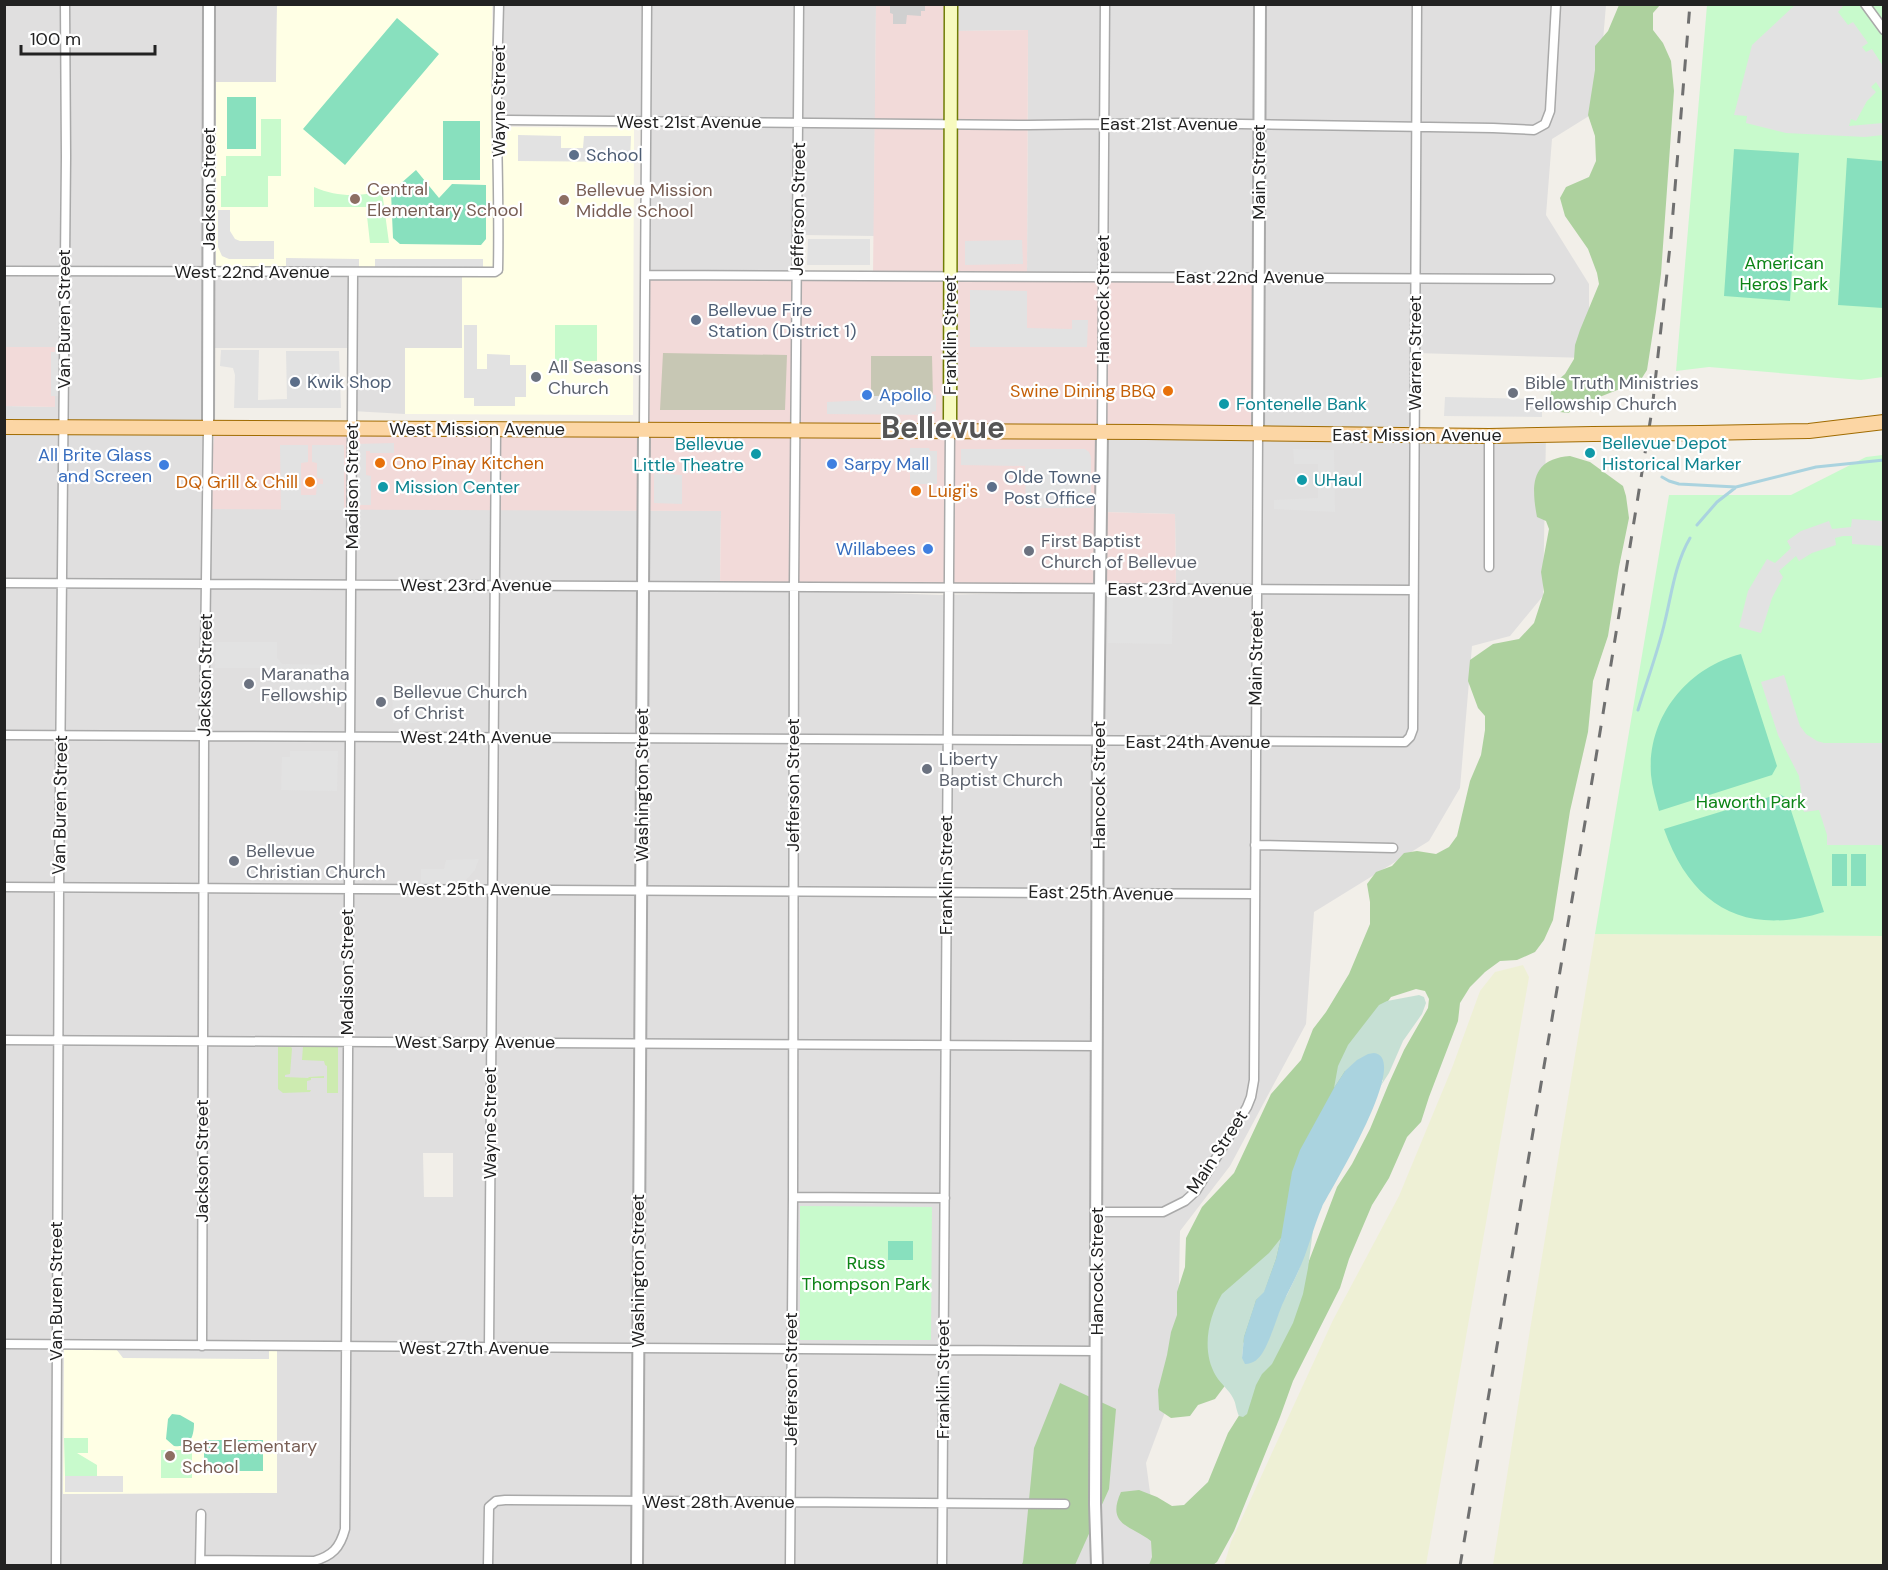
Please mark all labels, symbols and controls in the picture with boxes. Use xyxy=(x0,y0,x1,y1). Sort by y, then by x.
scale bar xyxy=(21,18,154,56)
text: 100 m xyxy=(30,27,81,51)
street label: Wayne Street xyxy=(487,45,511,157)
street label: West 21st Avenue xyxy=(617,110,761,134)
street label: East 21st Avenue xyxy=(1100,112,1238,136)
street label: Main Street xyxy=(1247,124,1271,220)
street label: Jackson Street xyxy=(197,127,221,251)
street label: Jefferson Street xyxy=(785,142,811,276)
place label: School xyxy=(586,143,642,167)
marker: School xyxy=(567,148,581,162)
place label: Central Elementary School xyxy=(367,177,523,222)
place label: Bellevue Mission Middle School xyxy=(576,178,713,223)
marker: Central Elementary School xyxy=(348,192,362,206)
marker: Bellevue Mission Middle School xyxy=(557,193,571,207)
street label: Hancock Street xyxy=(1091,235,1115,363)
street label: Van Buren Street xyxy=(52,249,76,389)
park label: American Heros Park xyxy=(1740,251,1828,296)
street label: West 22nd Avenue xyxy=(174,260,330,284)
street label: East 22nd Avenue xyxy=(1176,265,1324,289)
street label: Franklin Street xyxy=(938,275,962,395)
street label: Warren Street xyxy=(1403,295,1427,411)
place label: Bellevue Fire Station (District 1) xyxy=(708,298,857,343)
marker: Bellevue Fire Station (District 1) xyxy=(689,313,703,327)
place label: All Seasons Church xyxy=(548,355,642,400)
place label: Kwik Shop xyxy=(307,370,392,394)
marker: All Seasons Church xyxy=(529,370,543,384)
place label: Bible Truth Ministries Fellowship Church xyxy=(1525,371,1699,416)
marker: Kwik Shop xyxy=(288,375,302,389)
place label: Swine Dining BBQ xyxy=(1010,379,1156,403)
place label: Apollo xyxy=(879,383,932,407)
marker: Swine Dining BBQ xyxy=(1161,384,1175,398)
marker: Bible Truth Ministries Fellowship Church xyxy=(1506,386,1520,400)
marker: Apollo xyxy=(860,388,874,402)
place label: Fontenelle Bank xyxy=(1236,392,1367,416)
marker: Fontenelle Bank xyxy=(1217,397,1231,411)
district label: Bellevue xyxy=(881,408,1005,447)
street label: West Mission Avenue xyxy=(389,417,565,441)
street label: Madison Street xyxy=(340,423,364,549)
street label: East Mission Avenue xyxy=(1332,423,1502,447)
place label: Bellevue Depot Historical Marker xyxy=(1602,431,1742,476)
place label: Bellevue Little Theatre xyxy=(633,432,744,477)
place label: All Brite Glass and Screen xyxy=(38,443,152,488)
marker: Bellevue Depot Historical Marker xyxy=(1583,446,1597,460)
marker: Bellevue Little Theatre xyxy=(749,447,763,461)
place label: Ono Pinay Kitchen xyxy=(392,451,544,475)
place label: Sarpy Mall xyxy=(844,452,929,476)
marker: Ono Pinay Kitchen xyxy=(373,456,387,470)
marker: Sarpy Mall xyxy=(825,457,839,471)
marker: All Brite Glass and Screen xyxy=(157,458,171,472)
place label: Olde Towne Post Office xyxy=(1004,465,1101,510)
place label: UHaul xyxy=(1314,468,1362,492)
place label: DQ Grill & Chill xyxy=(176,470,298,494)
marker: UHaul xyxy=(1295,473,1309,487)
marker: DQ Grill & Chill xyxy=(303,475,317,489)
place label: Mission Center xyxy=(395,475,520,499)
place label: Luigi's xyxy=(928,479,978,503)
marker: Mission Center xyxy=(376,480,390,494)
marker: Olde Towne Post Office xyxy=(985,480,999,494)
marker: Luigi's xyxy=(909,484,923,498)
place label: First Baptist Church of Bellevue xyxy=(1041,529,1197,574)
place label: Willabees xyxy=(836,537,916,561)
marker: Willabees xyxy=(921,542,935,556)
marker: First Baptist Church of Bellevue xyxy=(1022,544,1036,558)
street label: West 23rd Avenue xyxy=(400,573,552,597)
street label: East 23rd Avenue xyxy=(1107,577,1253,601)
street label: Main Street xyxy=(1243,610,1269,706)
street label: Jackson Street xyxy=(192,613,218,737)
place label: Maranatha Fellowship xyxy=(261,662,349,707)
marker: Maranatha Fellowship xyxy=(242,677,256,691)
place label: Bellevue Church of Christ xyxy=(393,680,527,725)
marker: Bellevue Church of Christ xyxy=(374,695,388,709)
street label: Washington Street xyxy=(630,708,654,862)
street label: Jefferson Street xyxy=(781,718,805,852)
street label: Hancock Street xyxy=(1087,721,1111,849)
street label: West 24th Avenue xyxy=(400,725,552,749)
street label: East 24th Avenue xyxy=(1126,730,1270,754)
street label: Van Buren Street xyxy=(47,735,73,875)
place label: Liberty Baptist Church xyxy=(939,747,1063,792)
marker: Liberty Baptist Church xyxy=(920,762,934,776)
park label: Haworth Park xyxy=(1696,790,1806,814)
street label: Franklin Street xyxy=(934,815,958,935)
place label: Bellevue Christian Church xyxy=(246,839,386,884)
marker: Bellevue Christian Church xyxy=(227,854,241,868)
street label: West 25th Avenue xyxy=(399,877,551,901)
street label: East 25th Avenue xyxy=(1028,880,1174,906)
street label: Madison Street xyxy=(335,909,359,1035)
street label: West Sarpy Avenue xyxy=(395,1030,555,1054)
street label: Wayne Street xyxy=(478,1067,502,1179)
street label: Jackson Street xyxy=(190,1099,214,1223)
street label: Main Street xyxy=(1181,1105,1253,1199)
street label: Washington Street xyxy=(626,1194,650,1348)
street label: Hancock Street xyxy=(1085,1207,1109,1335)
street label: Van Buren Street xyxy=(44,1221,68,1361)
park label: Russ Thompson Park xyxy=(802,1251,930,1296)
street label: Jefferson Street xyxy=(779,1312,803,1446)
street label: Franklin Street xyxy=(931,1319,955,1439)
street label: West 27th Avenue xyxy=(399,1336,549,1360)
place label: Betz Elementary School xyxy=(182,1434,317,1479)
marker: Betz Elementary School xyxy=(163,1449,177,1463)
street label: West 28th Avenue xyxy=(643,1490,795,1514)

